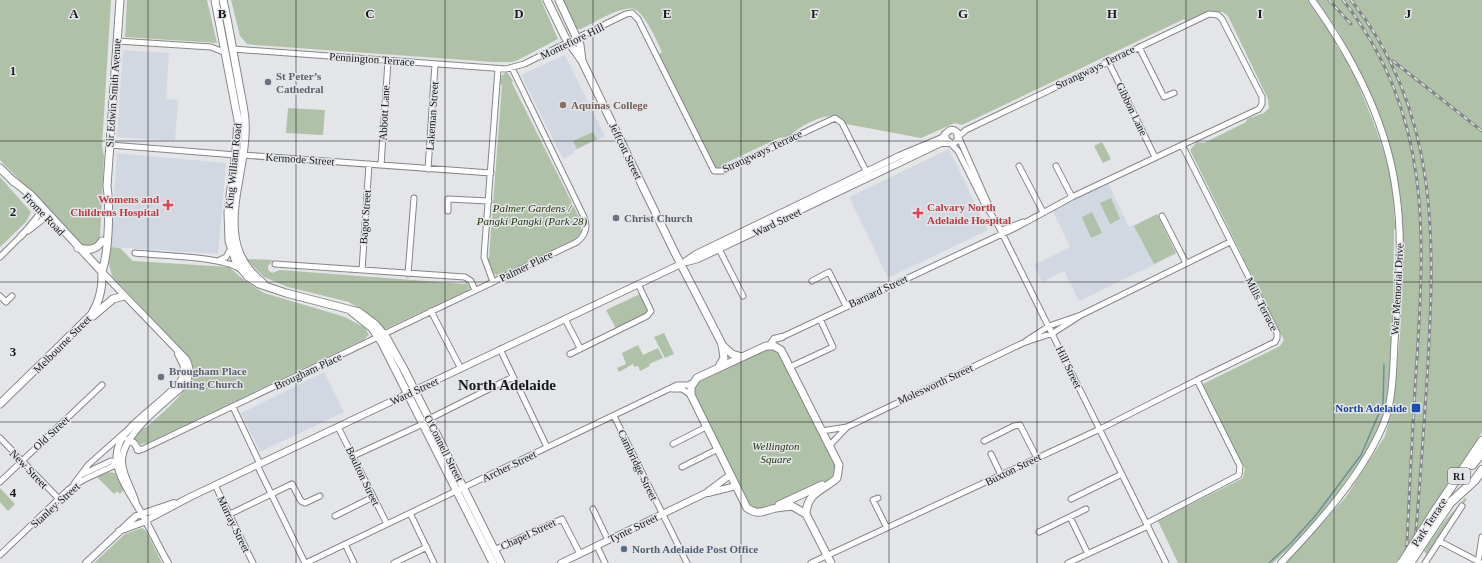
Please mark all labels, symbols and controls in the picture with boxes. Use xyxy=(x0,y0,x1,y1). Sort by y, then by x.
text: A xyxy=(69,6,79,21)
text: B xyxy=(218,6,227,21)
text: C xyxy=(365,6,375,21)
text: D xyxy=(514,6,524,21)
text: E xyxy=(663,6,671,21)
text: F xyxy=(811,6,819,21)
text: G xyxy=(958,6,968,21)
text: H xyxy=(1107,6,1117,21)
text: I xyxy=(1257,6,1263,21)
text: J xyxy=(1405,6,1412,21)
street label: Montefiore Hill xyxy=(538,20,606,62)
street label: Sir Edwin Smith Avenue xyxy=(103,38,123,148)
street label: Strangways Terrace xyxy=(1053,43,1137,91)
street label: Pennington Terrace xyxy=(329,50,415,68)
text: 1 xyxy=(10,63,16,78)
place label: St Peter’s Cathedral xyxy=(276,70,324,95)
marker: St Peter’s Cathedral xyxy=(263,77,273,87)
street label: Gibbon Lane xyxy=(1114,80,1150,138)
street label: Lakeman Street xyxy=(424,81,440,151)
street label: Abbott Lane xyxy=(377,85,391,141)
place label: Aquinas College xyxy=(571,99,648,111)
marker: Aquinas College xyxy=(558,100,568,110)
street label: Jeffcott Street xyxy=(607,121,645,181)
street label: King William Road xyxy=(223,122,244,209)
street label: Strangways Terrace xyxy=(720,127,804,175)
street label: Kermode Street xyxy=(265,151,335,167)
street label: Bagot Street xyxy=(357,189,373,245)
street label: Frome Road xyxy=(21,190,68,238)
place label: Womens and Childrens Hospital xyxy=(70,193,159,218)
marker: Womens and Childrens Hospital xyxy=(162,199,174,211)
place label: Calvary North Adelaide Hospital xyxy=(927,201,1011,226)
park label: Palmer Gardens / Pangki Pangki (Park 28) xyxy=(476,202,587,228)
text: 2 xyxy=(10,204,16,219)
street label: Ward Street xyxy=(751,205,803,239)
marker: Calvary North Adelaide Hospital xyxy=(912,207,924,219)
place label: Christ Church xyxy=(624,212,693,224)
marker: Christ Church xyxy=(611,213,621,223)
street label: War Memorial Drive xyxy=(1389,243,1405,335)
street label: Palmer Place xyxy=(497,248,555,284)
street label: Barnard Street xyxy=(847,272,909,310)
street label: Mills Terrace xyxy=(1243,275,1281,333)
street label: Melbourne Street xyxy=(31,313,93,375)
text: 3 xyxy=(10,344,17,359)
street label: Hill Street xyxy=(1054,344,1084,390)
street label: Brougham Place xyxy=(272,350,344,392)
street label: Molesworth Street xyxy=(895,361,975,407)
place label: Brougham Place Uniting Church xyxy=(169,365,247,390)
marker: Brougham Place Uniting Church xyxy=(156,372,166,382)
street label: Ward Street xyxy=(388,375,440,407)
district label: North Adelaide xyxy=(458,377,556,393)
place label: North Adelaide xyxy=(1335,402,1407,414)
marker: North Adelaide xyxy=(1410,402,1422,414)
street label: Old Street xyxy=(30,413,72,453)
street label: O'Connell Street xyxy=(422,413,466,483)
street label: Cambridge Street xyxy=(616,428,660,502)
park label: Wellington Square xyxy=(752,440,800,465)
street label: Boulton Street xyxy=(344,445,382,507)
street label: New Street xyxy=(8,447,50,491)
street label: Archer Street xyxy=(480,448,538,484)
street label: Buxton Street xyxy=(983,450,1043,488)
road number: R1 xyxy=(1448,468,1470,484)
street label: Stanley Street xyxy=(28,480,82,530)
text: 4 xyxy=(10,485,17,500)
street label: Murray Street xyxy=(215,494,253,554)
street label: Park Terrace xyxy=(1409,495,1449,549)
street label: Tynte Street xyxy=(606,511,660,545)
street label: Chapel Street xyxy=(498,516,558,552)
place label: North Adelaide Post Office xyxy=(632,543,758,555)
marker: North Adelaide Post Office xyxy=(619,544,629,554)

